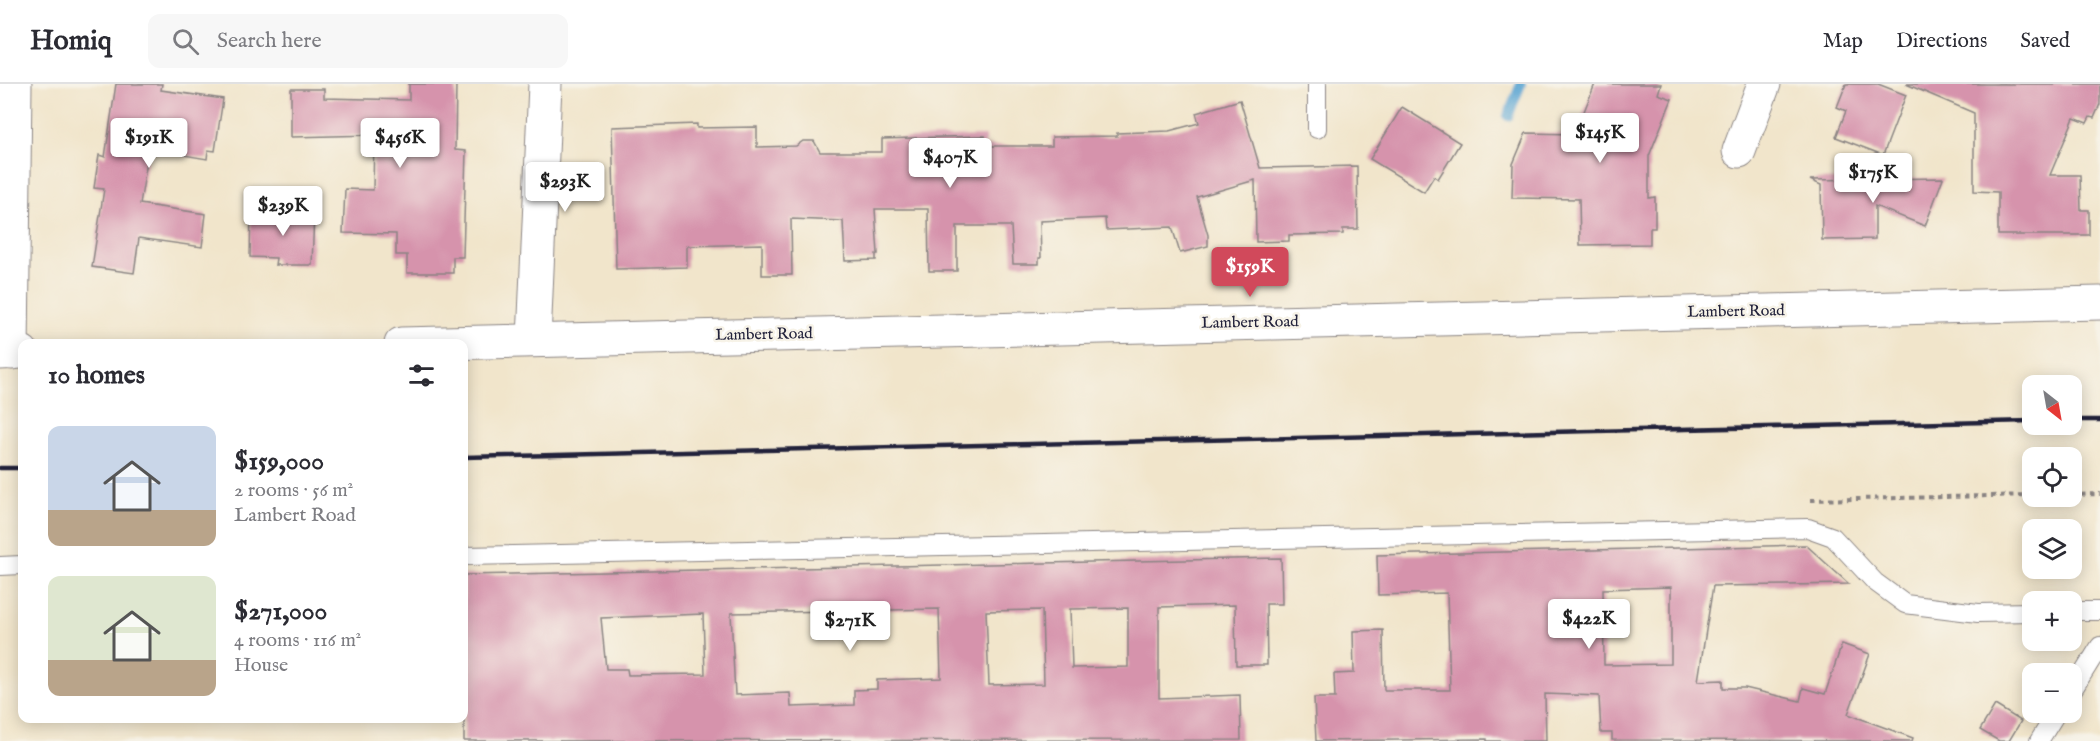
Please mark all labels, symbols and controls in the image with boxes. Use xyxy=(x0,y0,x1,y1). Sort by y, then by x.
search box xyxy=(148,14,568,68)
text: Homiq xyxy=(30,24,112,59)
icon: search xyxy=(169,25,202,58)
text: Search here xyxy=(217,27,322,55)
text: Map xyxy=(1823,28,1863,55)
text: Directions xyxy=(1896,28,1987,55)
text: Saved xyxy=(2020,28,2070,55)
pin: $145K xyxy=(1558,113,1642,164)
pin: $191K xyxy=(107,118,191,169)
pin: $456K xyxy=(358,118,442,169)
text: $145K xyxy=(1575,120,1625,145)
text: $191K xyxy=(124,125,174,150)
text: $456K xyxy=(375,125,425,150)
pin: $407K xyxy=(908,138,992,189)
text: $407K xyxy=(923,145,977,170)
pin: $175K xyxy=(1831,153,1915,204)
text: $175K xyxy=(1848,160,1898,185)
pin: $293K xyxy=(523,162,607,213)
text: $293K xyxy=(539,169,591,194)
pin: $239K xyxy=(241,186,325,237)
text: $239K xyxy=(257,193,309,218)
pin: $159K xyxy=(1208,247,1292,298)
text: $159K xyxy=(1226,254,1274,279)
street label: Lambert Road xyxy=(1687,301,1785,323)
street label: Lambert Road xyxy=(1201,312,1299,334)
street label: Lambert Road xyxy=(715,324,813,346)
text: 10 homes xyxy=(48,359,145,392)
icon: filters xyxy=(405,359,438,392)
north arrow xyxy=(2022,375,2082,435)
map controls xyxy=(2022,375,2082,723)
text: $159,000 xyxy=(234,445,324,478)
button: locate xyxy=(2022,447,2082,507)
icon: home xyxy=(96,450,168,522)
text: 2 rooms · 56 m² xyxy=(234,478,353,503)
text: Lambert Road xyxy=(234,503,356,528)
button: layers xyxy=(2022,519,2082,579)
button: + xyxy=(2022,591,2082,651)
text: $271,000 xyxy=(234,595,327,628)
pin: $422K xyxy=(1547,599,1631,650)
icon: home xyxy=(96,600,168,672)
pin: $271K xyxy=(808,601,892,652)
text: $422K xyxy=(1562,606,1616,631)
text: $271K xyxy=(824,608,876,633)
text: 4 rooms · 116 m² xyxy=(234,628,361,653)
text: House xyxy=(234,653,288,678)
button: − xyxy=(2022,663,2082,723)

